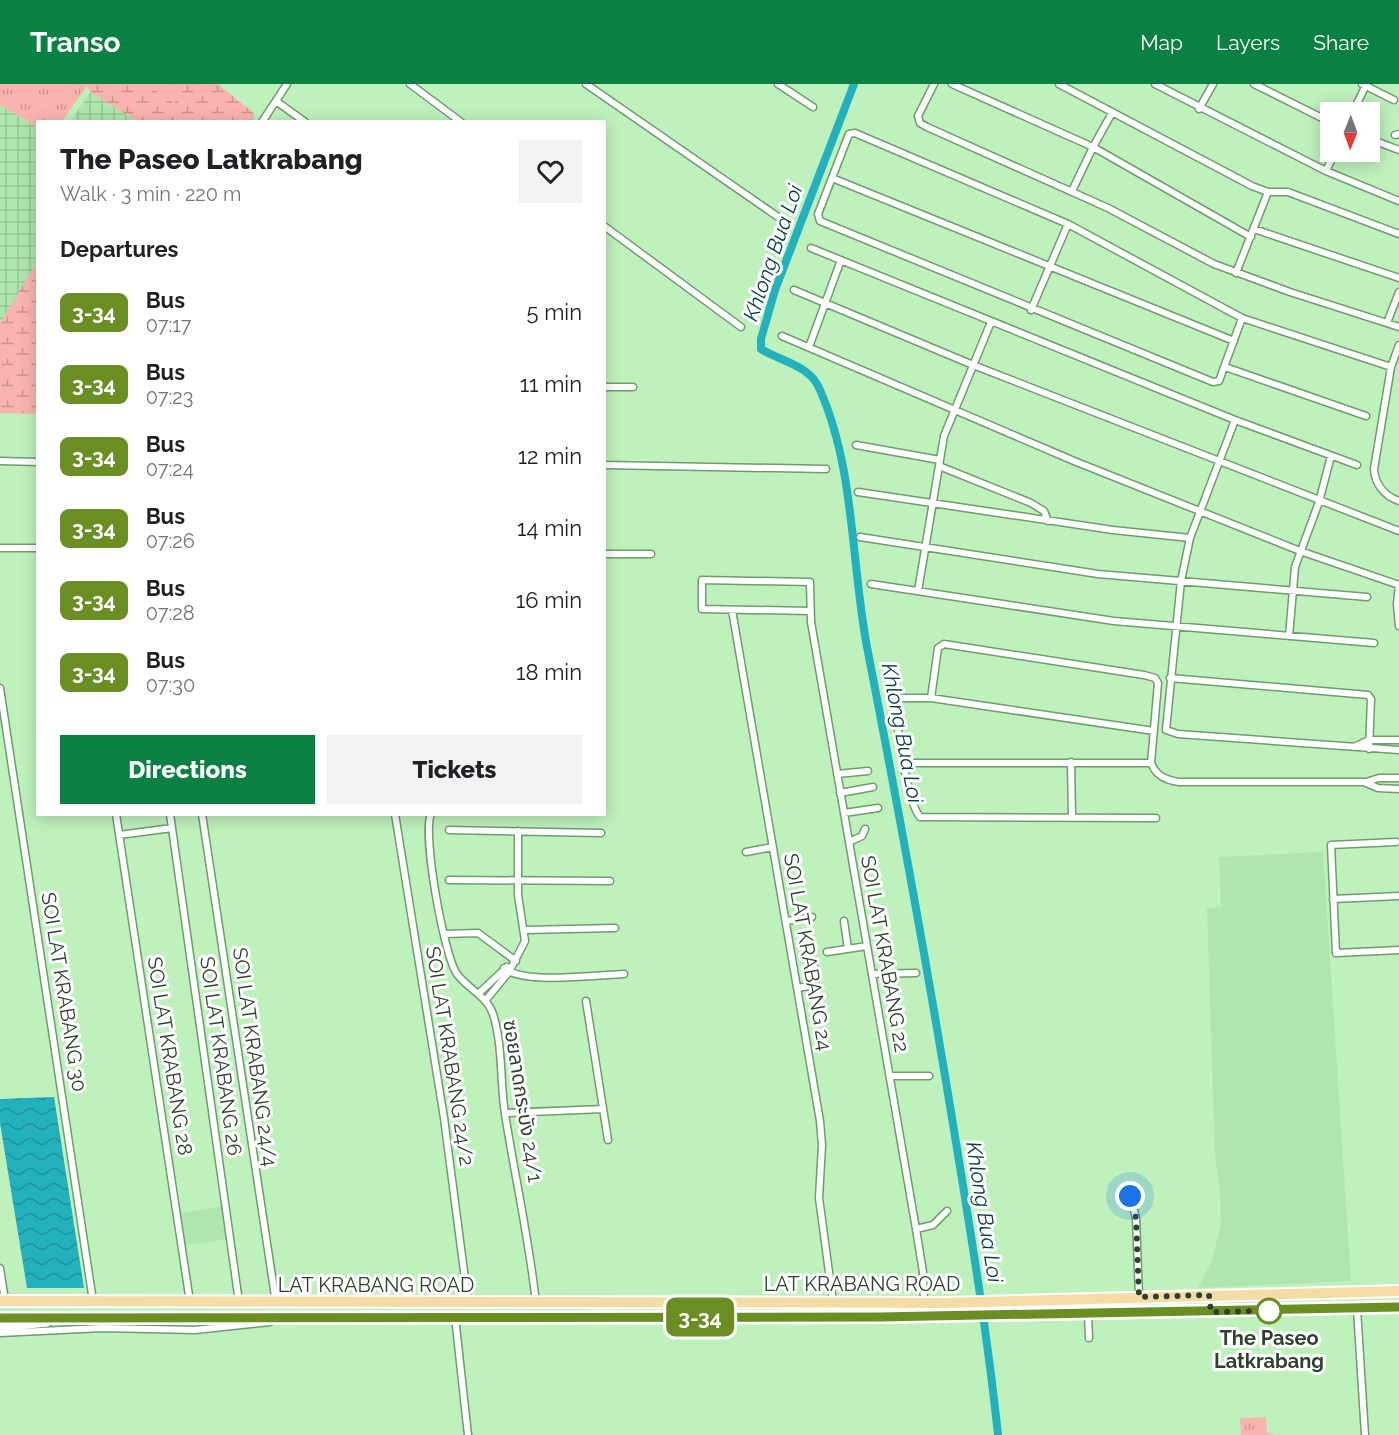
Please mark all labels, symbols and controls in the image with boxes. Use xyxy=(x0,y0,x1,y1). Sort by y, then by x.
text: Transo xyxy=(30,26,120,59)
text: Map xyxy=(1140,30,1183,55)
text: Layers xyxy=(1216,30,1280,55)
text: Share xyxy=(1313,30,1369,55)
north arrow xyxy=(1320,102,1380,162)
map controls xyxy=(1320,102,1380,162)
button: heart xyxy=(519,140,582,203)
text: The Paseo Latkrabang xyxy=(60,143,363,176)
water label: Khlong Bua Loi xyxy=(738,181,808,324)
text: Walk · 3 min · 220 m xyxy=(60,182,242,206)
text: Departures xyxy=(60,236,178,262)
text: Bus xyxy=(146,287,185,313)
text: 5 min xyxy=(527,299,582,325)
text: 3-34 xyxy=(72,300,116,325)
text: 07:17 xyxy=(146,313,191,337)
text: Bus xyxy=(146,359,185,385)
text: 11 min xyxy=(520,371,582,397)
text: 3-34 xyxy=(72,372,116,397)
text: 07:23 xyxy=(146,385,193,409)
text: Bus xyxy=(146,431,185,457)
text: 12 min xyxy=(518,443,582,469)
text: 3-34 xyxy=(72,444,116,469)
text: 07:24 xyxy=(146,457,194,481)
text: Bus xyxy=(146,503,185,529)
text: 14 min xyxy=(517,515,582,541)
text: 3-34 xyxy=(72,516,116,541)
text: 07:26 xyxy=(146,529,195,553)
text: Bus xyxy=(146,575,185,601)
text: 16 min xyxy=(516,587,582,613)
text: 3-34 xyxy=(72,588,116,613)
text: 07:28 xyxy=(146,601,195,625)
text: Bus xyxy=(146,647,185,673)
text: 18 min xyxy=(516,659,582,685)
text: 3-34 xyxy=(72,660,116,685)
water label: Khlong Bua Loi xyxy=(877,661,928,806)
text: 07:30 xyxy=(146,673,195,697)
button: Directions xyxy=(60,735,315,804)
button: Tickets xyxy=(327,735,582,804)
street label: SOI LAT KRABANG 24 xyxy=(779,851,837,1053)
street label: SOI LAT KRABANG 22 xyxy=(856,854,914,1054)
street label: SOI LAT KRABANG 30 xyxy=(36,891,92,1093)
street label: SOI LAT KRABANG 24/2 xyxy=(421,945,479,1167)
street label: SOI LAT KRABANG 24/4 xyxy=(228,946,282,1168)
street label: SOI LAT KRABANG 28 xyxy=(142,955,198,1157)
street label: SOI LAT KRABANG 26 xyxy=(195,955,247,1157)
street label: ซอยลาดกระบัง 24/1 xyxy=(498,1018,548,1184)
water label: Khlong Bua Loi xyxy=(961,1140,1008,1285)
your location xyxy=(1115,1181,1145,1211)
street label: LAT KRABANG ROAD xyxy=(764,1272,960,1296)
street label: LAT KRABANG ROAD xyxy=(278,1273,474,1297)
line badge: 3-34 xyxy=(658,1298,742,1336)
marker: The Paseo Latkrabang xyxy=(1256,1298,1282,1324)
text: 3-34 xyxy=(678,1305,722,1330)
place label: The Paseo Latkrabang xyxy=(1214,1326,1324,1373)

